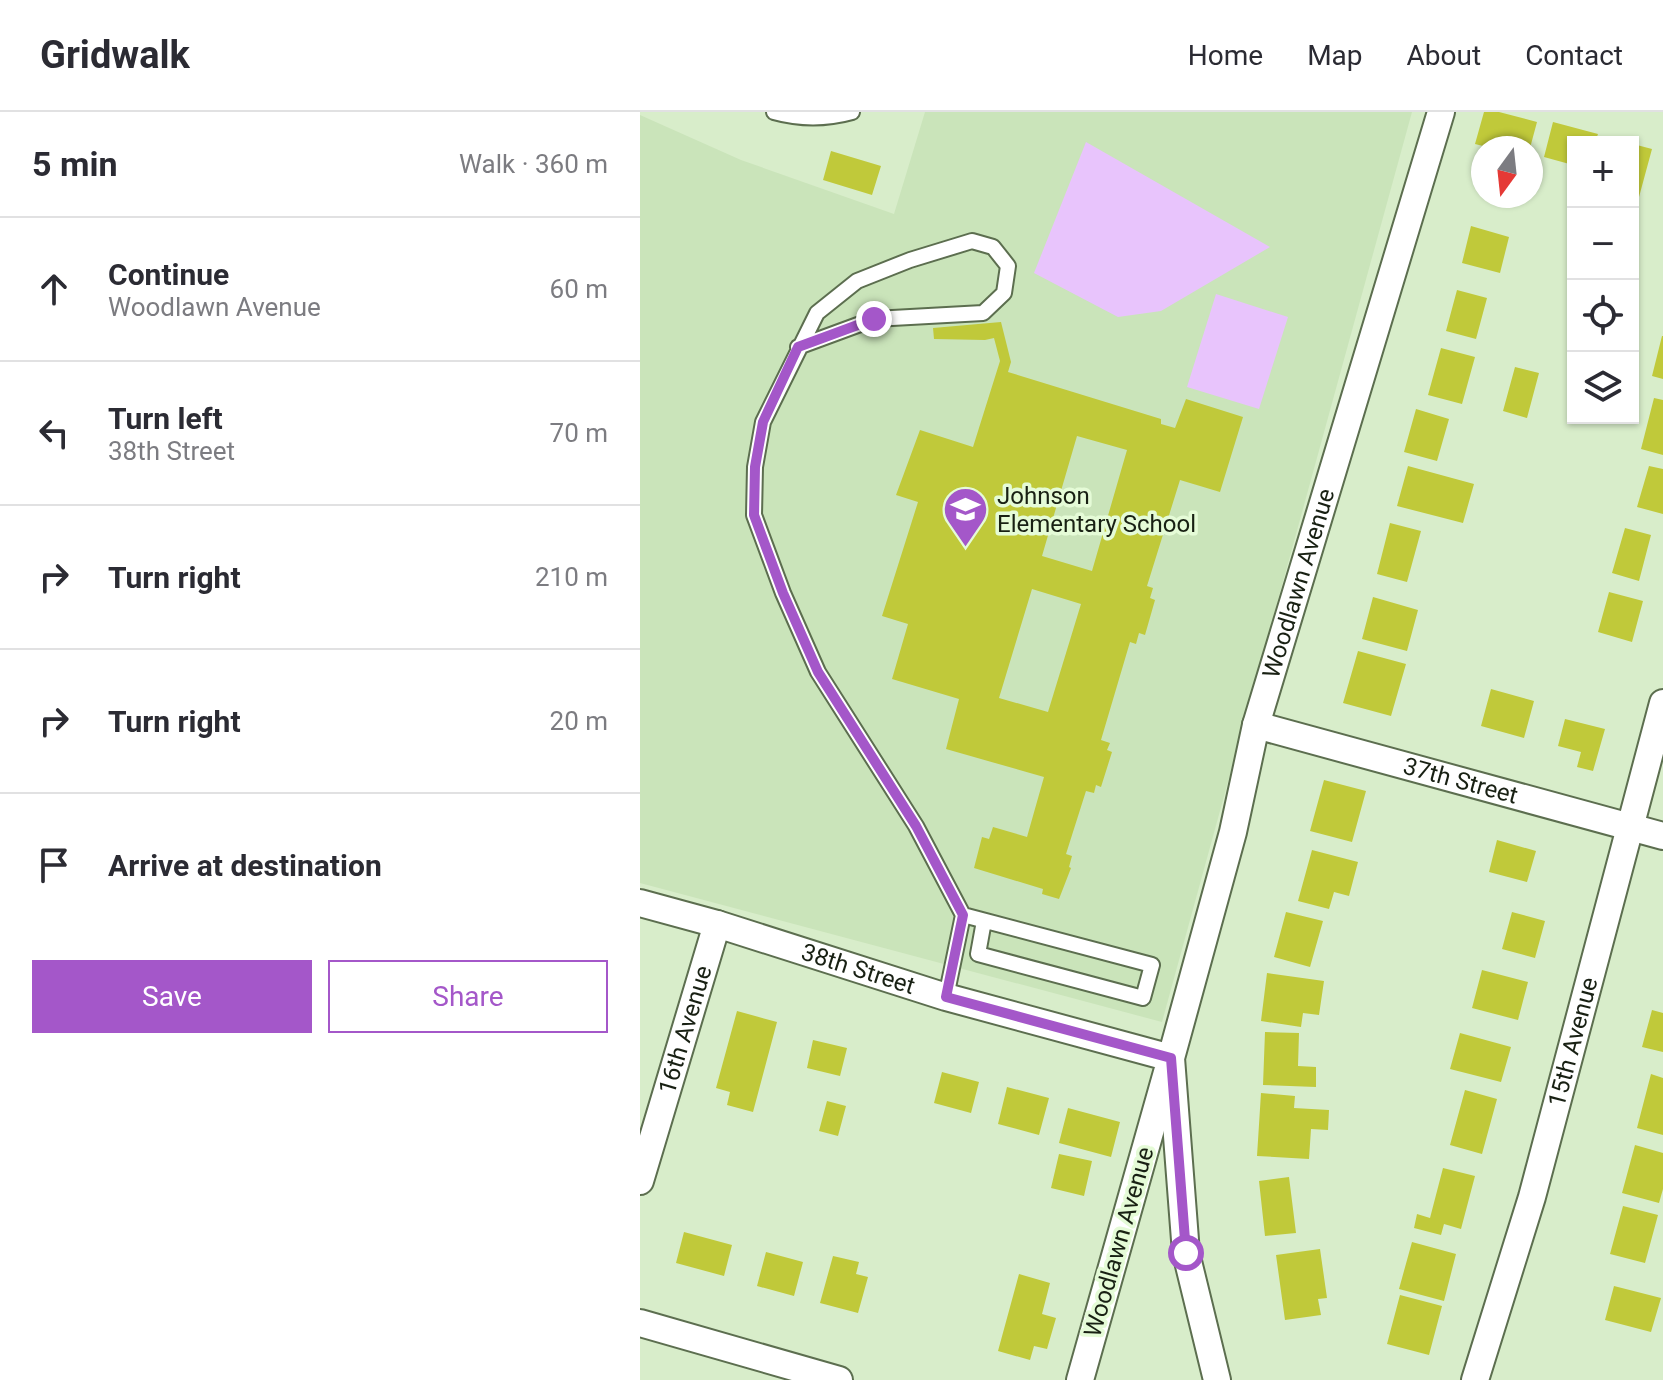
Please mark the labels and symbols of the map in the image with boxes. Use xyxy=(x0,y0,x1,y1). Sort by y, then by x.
north arrow xyxy=(1471,136,1543,208)
route end xyxy=(856,301,892,337)
place label: Johnson Elementary School xyxy=(997,482,1196,538)
street label: Woodlawn Avenue xyxy=(1257,485,1341,682)
school or university icon: Johnson Elementary School xyxy=(942,486,990,549)
street label: 37th Street xyxy=(1400,752,1521,810)
street label: 38th Street xyxy=(798,938,918,1000)
street label: 16th Avenue xyxy=(653,962,718,1097)
street label: 15th Avenue xyxy=(1543,974,1604,1110)
street label: Woodlawn Avenue xyxy=(1078,1144,1160,1340)
route start xyxy=(1168,1235,1204,1271)

